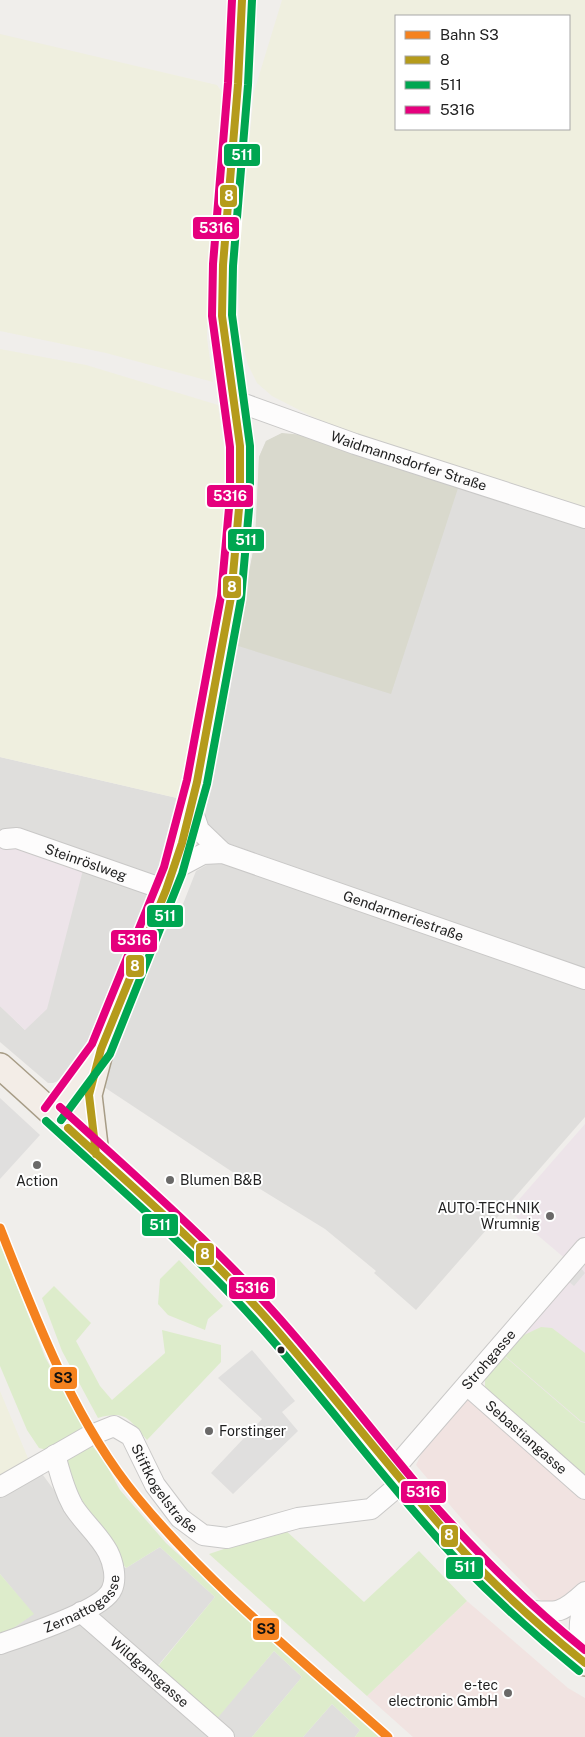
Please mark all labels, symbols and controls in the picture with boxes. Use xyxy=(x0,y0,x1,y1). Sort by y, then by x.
legend xyxy=(395,15,570,130)
text: Bahn S3 xyxy=(440,26,499,43)
text: 8 xyxy=(440,51,450,68)
text: 511 xyxy=(440,76,462,93)
text: 5316 xyxy=(440,101,475,118)
line badge: 511 xyxy=(223,143,261,167)
text: 511 xyxy=(231,147,253,163)
line badge: 8 xyxy=(219,184,238,208)
text: 8 xyxy=(224,188,234,204)
line badge: 5316 xyxy=(192,216,240,240)
text: 5316 xyxy=(199,220,233,236)
street label: Waidmannsdorfer Straße xyxy=(328,428,489,494)
line badge: 5316 xyxy=(206,484,254,508)
text: 5316 xyxy=(213,488,247,504)
line badge: 511 xyxy=(227,528,265,552)
text: 511 xyxy=(235,532,257,548)
line badge: 8 xyxy=(222,575,242,599)
text: 8 xyxy=(227,579,237,595)
street label: Steinröslweg xyxy=(43,840,129,884)
street label: Gendarmeriestraße xyxy=(341,887,466,944)
line badge: 511 xyxy=(146,904,184,928)
text: 511 xyxy=(154,908,176,924)
line badge: 5316 xyxy=(110,929,158,953)
text: 5316 xyxy=(117,932,151,948)
line badge: 8 xyxy=(125,954,145,978)
text: 8 xyxy=(130,958,140,974)
marker: Action xyxy=(31,1159,43,1171)
place label: Blumen B&B xyxy=(180,1172,262,1188)
place label: Action xyxy=(16,1173,58,1189)
marker: Blumen B&B xyxy=(164,1174,176,1186)
place label: AUTO-TECHNIK Wrumnig xyxy=(437,1200,540,1232)
marker: AUTO-TECHNIK Wrumnig xyxy=(544,1210,556,1222)
line badge: 511 xyxy=(141,1213,179,1237)
text: 511 xyxy=(149,1217,171,1233)
line badge: 8 xyxy=(195,1242,215,1266)
text: 8 xyxy=(200,1246,210,1262)
line badge: 5316 xyxy=(228,1276,276,1300)
text: 5316 xyxy=(235,1280,269,1296)
street label: Strohgasse xyxy=(458,1326,519,1393)
unlabelled marker xyxy=(276,1345,286,1355)
line badge: S3 xyxy=(49,1366,78,1390)
text: S3 xyxy=(54,1370,73,1386)
street label: Sebastiangasse xyxy=(482,1397,570,1477)
place label: Forstinger xyxy=(219,1423,286,1439)
marker: Forstinger xyxy=(203,1425,215,1437)
street label: Stiftkogelstraße xyxy=(128,1441,201,1536)
line badge: 5316 xyxy=(400,1480,447,1504)
text: 5316 xyxy=(406,1484,440,1500)
line badge: 8 xyxy=(440,1524,459,1548)
text: 8 xyxy=(444,1527,454,1543)
line badge: 511 xyxy=(445,1556,484,1580)
text: 511 xyxy=(454,1559,476,1575)
street label: Zernattogasse xyxy=(41,1574,122,1636)
line badge: S3 xyxy=(252,1617,280,1641)
text: S3 xyxy=(257,1621,276,1637)
street label: Wildgansgasse xyxy=(107,1633,192,1710)
place label: e-tec electronic GmbH xyxy=(388,1677,498,1709)
marker: e-tec electronic GmbH xyxy=(502,1687,514,1699)

